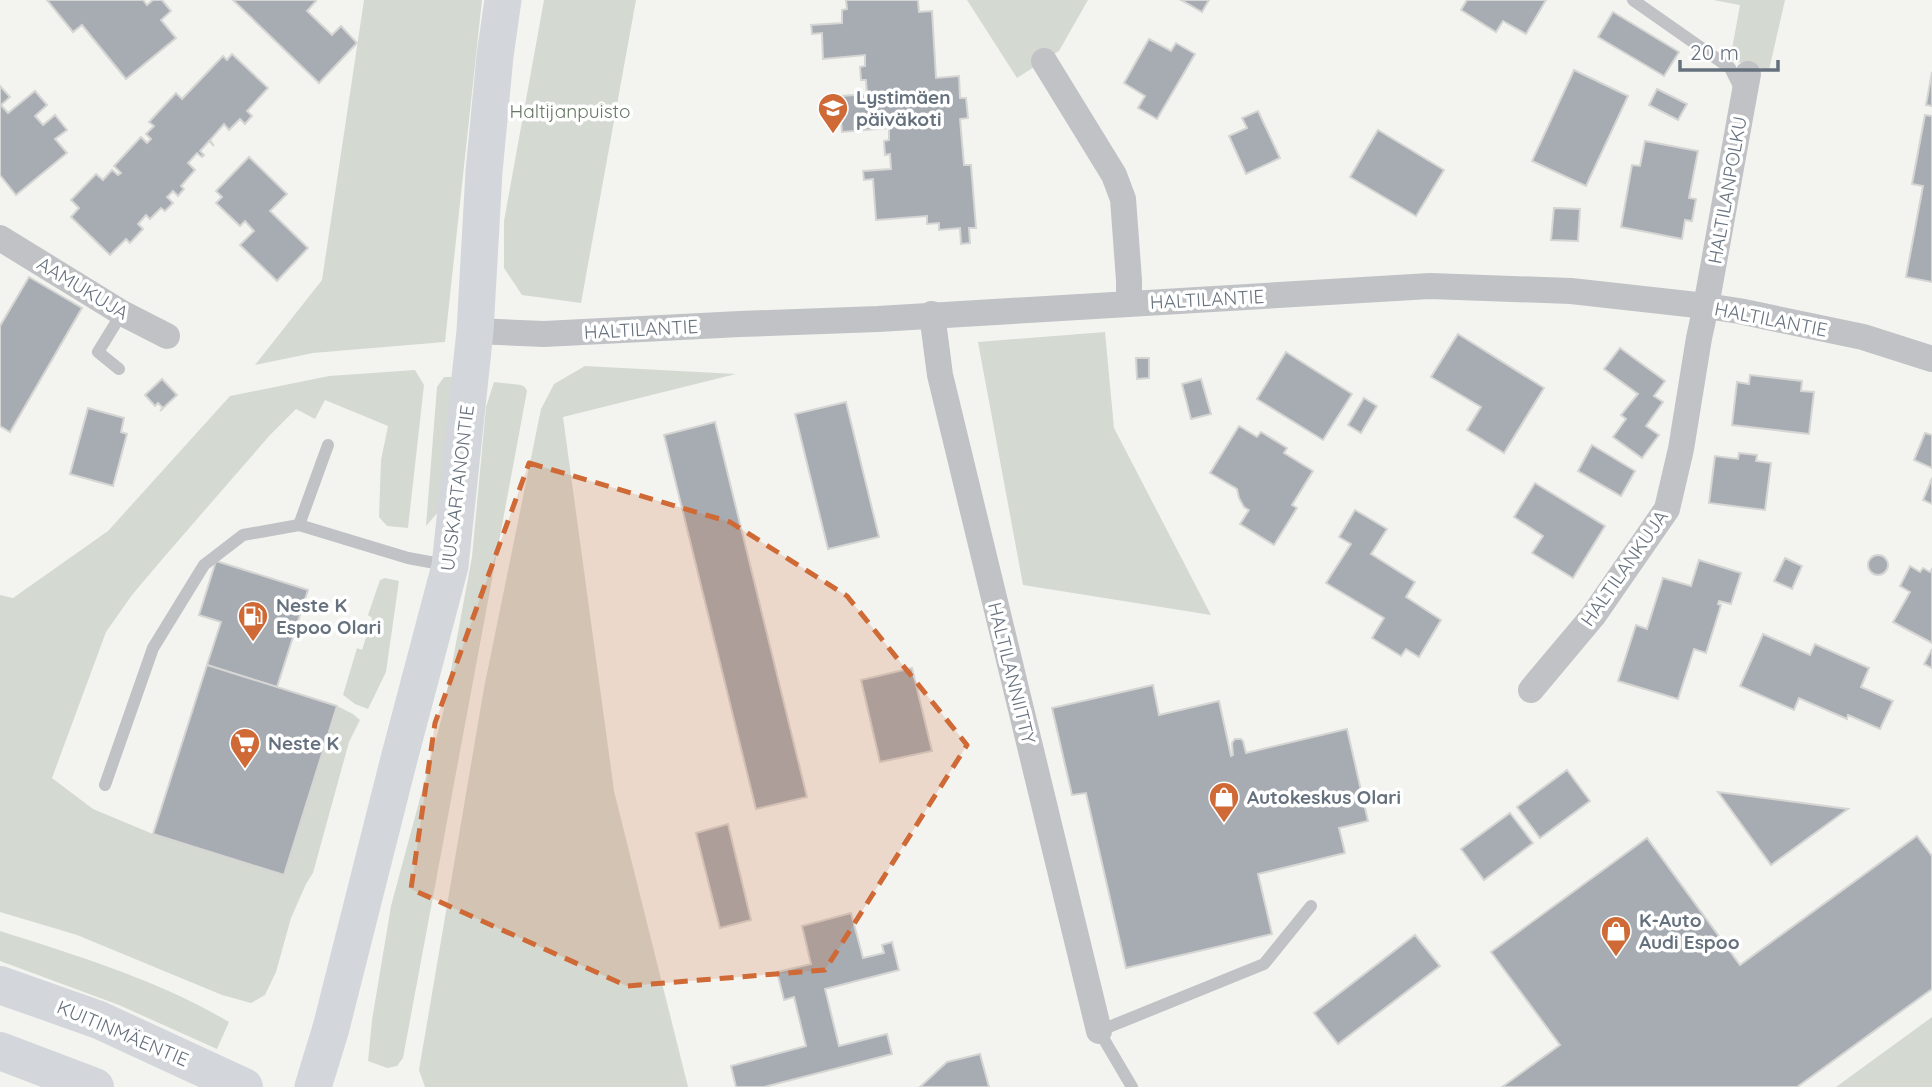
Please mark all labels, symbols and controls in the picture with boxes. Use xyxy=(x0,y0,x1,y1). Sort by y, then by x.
scale bar xyxy=(1680,28,1778,72)
text: 20 m xyxy=(1690,39,1739,65)
place label: Lystimäen päiväkoti xyxy=(856,85,951,131)
school or university icon: Lystimäen päiväkoti xyxy=(816,91,850,135)
park label: Haltijanpuisto xyxy=(510,99,630,123)
street label: HALTILANPOLKU xyxy=(1702,114,1752,266)
street label: AAMUKUJA xyxy=(33,251,133,325)
street label: HALTILANTIE xyxy=(1149,284,1265,314)
street label: HALTILANTIE xyxy=(1713,296,1829,342)
street label: HALTILANTIE xyxy=(583,314,699,344)
street label: UUSKARTANONTIE xyxy=(435,404,479,572)
street label: HALTILANKUJA xyxy=(1575,505,1673,631)
place label: Neste K Espoo Olari xyxy=(276,593,381,639)
fuel station icon: Neste K Espoo Olari xyxy=(236,599,270,643)
street label: HALTILANNIITTY xyxy=(983,600,1041,747)
supermarket icon: Neste K xyxy=(228,726,262,770)
place label: Neste K xyxy=(268,731,339,755)
shop icon: Autokeskus Olari xyxy=(1207,780,1241,824)
place label: Autokeskus Olari xyxy=(1247,785,1401,809)
place label: K-Auto Audi Espoo xyxy=(1639,908,1740,954)
shop icon: K-Auto Audi Espoo xyxy=(1599,914,1633,958)
street label: KUITINMÄENTIE xyxy=(54,994,192,1072)

